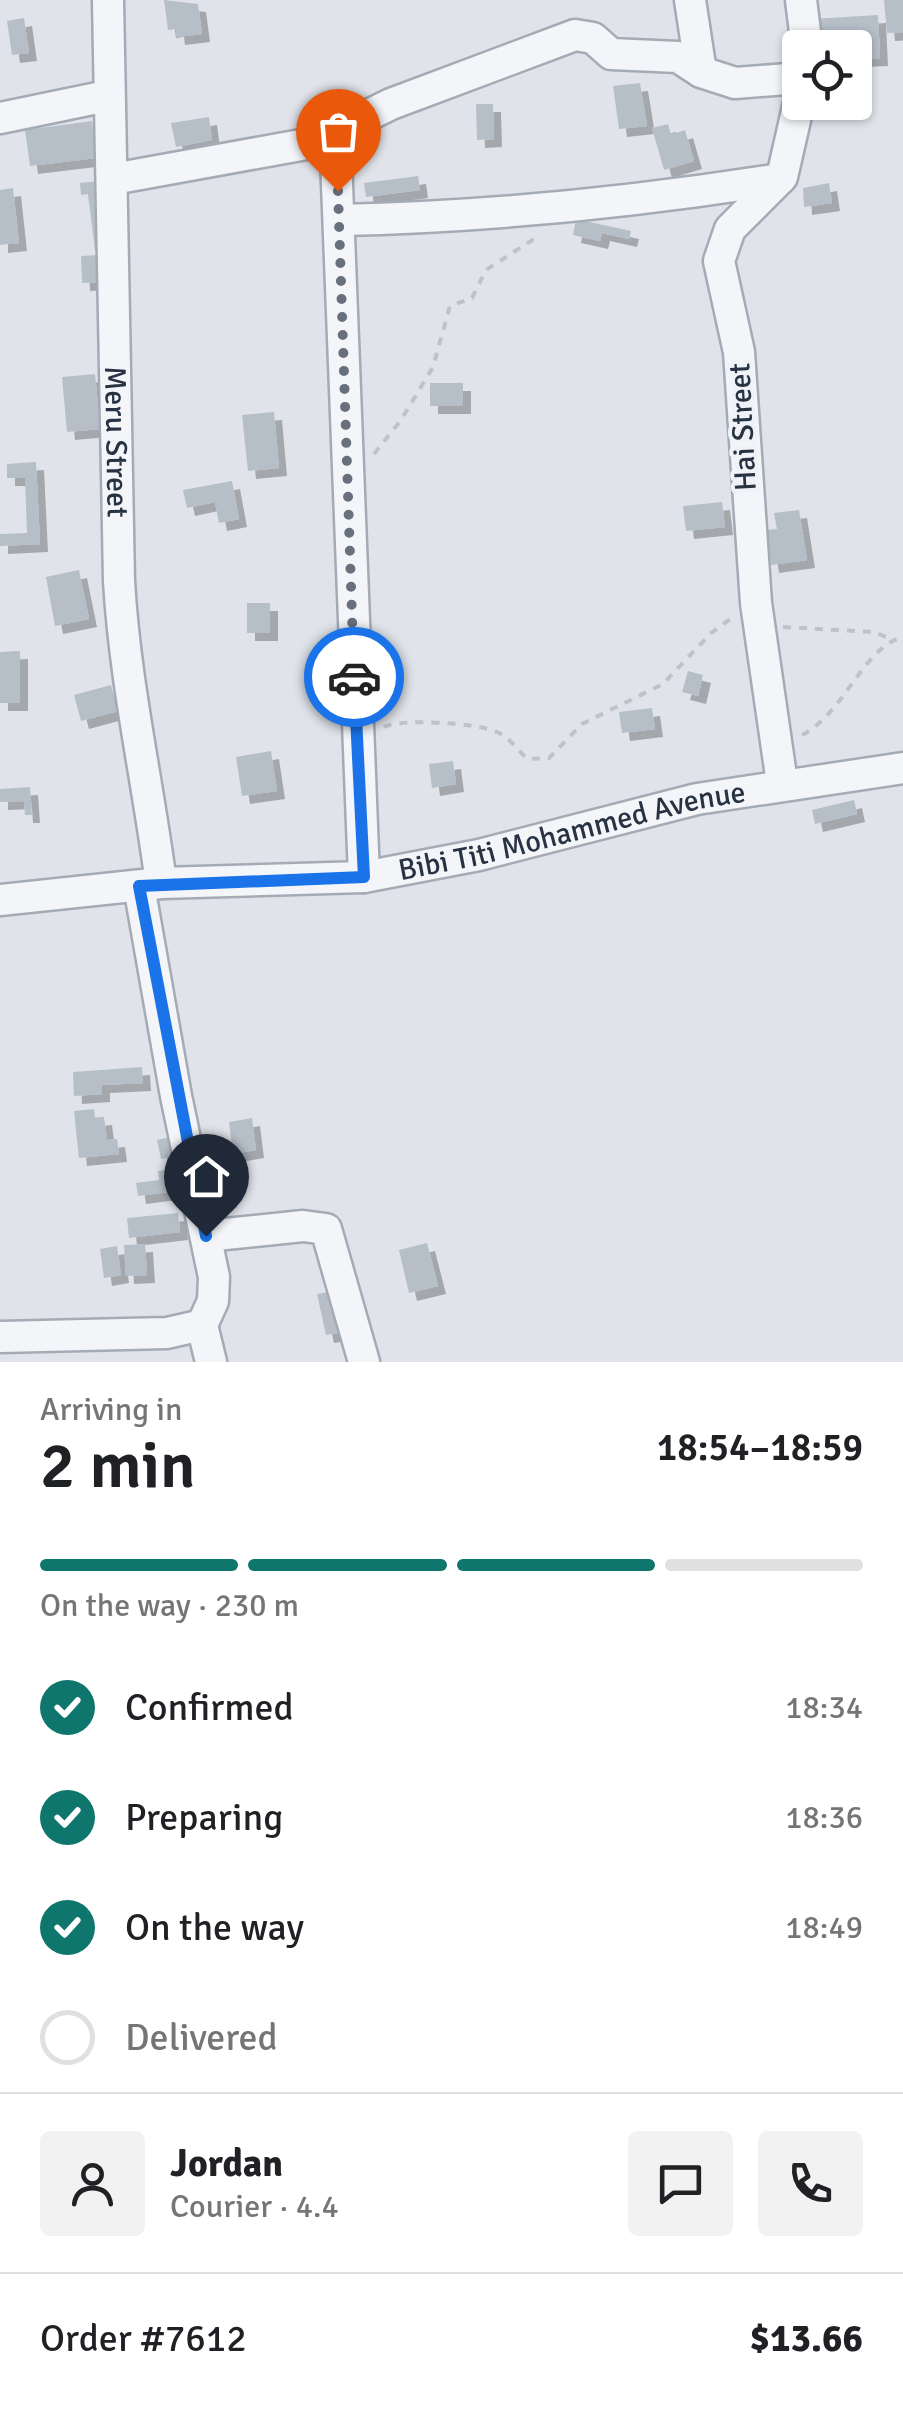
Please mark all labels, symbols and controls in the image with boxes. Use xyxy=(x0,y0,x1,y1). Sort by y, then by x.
map controls xyxy=(782,30,872,120)
button: locate xyxy=(782,30,872,120)
pin xyxy=(296,89,381,192)
icon: bag xyxy=(311,104,366,159)
street label: Hai Street xyxy=(721,362,765,492)
street label: Meru Street xyxy=(96,366,136,518)
courier xyxy=(304,627,404,727)
icon: car xyxy=(327,650,382,705)
street label: Bibi Titi Mohammed Avenue xyxy=(395,773,748,889)
pin xyxy=(164,1134,249,1237)
icon: home xyxy=(179,1149,234,1204)
text: Arriving in xyxy=(40,1390,182,1429)
text: 18:54–18:59 xyxy=(657,1424,863,1471)
text: 2 min xyxy=(40,1426,196,1506)
text: On the way · 230 m xyxy=(40,1586,299,1625)
icon: check xyxy=(40,1680,95,1735)
text: Confirmed xyxy=(125,1684,294,1731)
text: 18:34 xyxy=(785,1688,863,1727)
icon: check xyxy=(40,1790,95,1845)
text: Preparing xyxy=(125,1794,283,1841)
text: 18:36 xyxy=(785,1798,863,1837)
icon: check xyxy=(40,1900,95,1955)
text: On the way xyxy=(125,1904,304,1951)
text: 18:49 xyxy=(785,1908,863,1947)
text: Delivered xyxy=(125,2014,278,2061)
button: person xyxy=(40,2131,145,2236)
button: chat xyxy=(628,2131,733,2236)
button: phone xyxy=(758,2131,863,2236)
text: Jordan xyxy=(170,2140,283,2187)
text: Courier · 4.4 xyxy=(170,2187,339,2226)
text: Order #7612 xyxy=(40,2315,247,2362)
text: $13.66 xyxy=(750,2315,863,2362)

